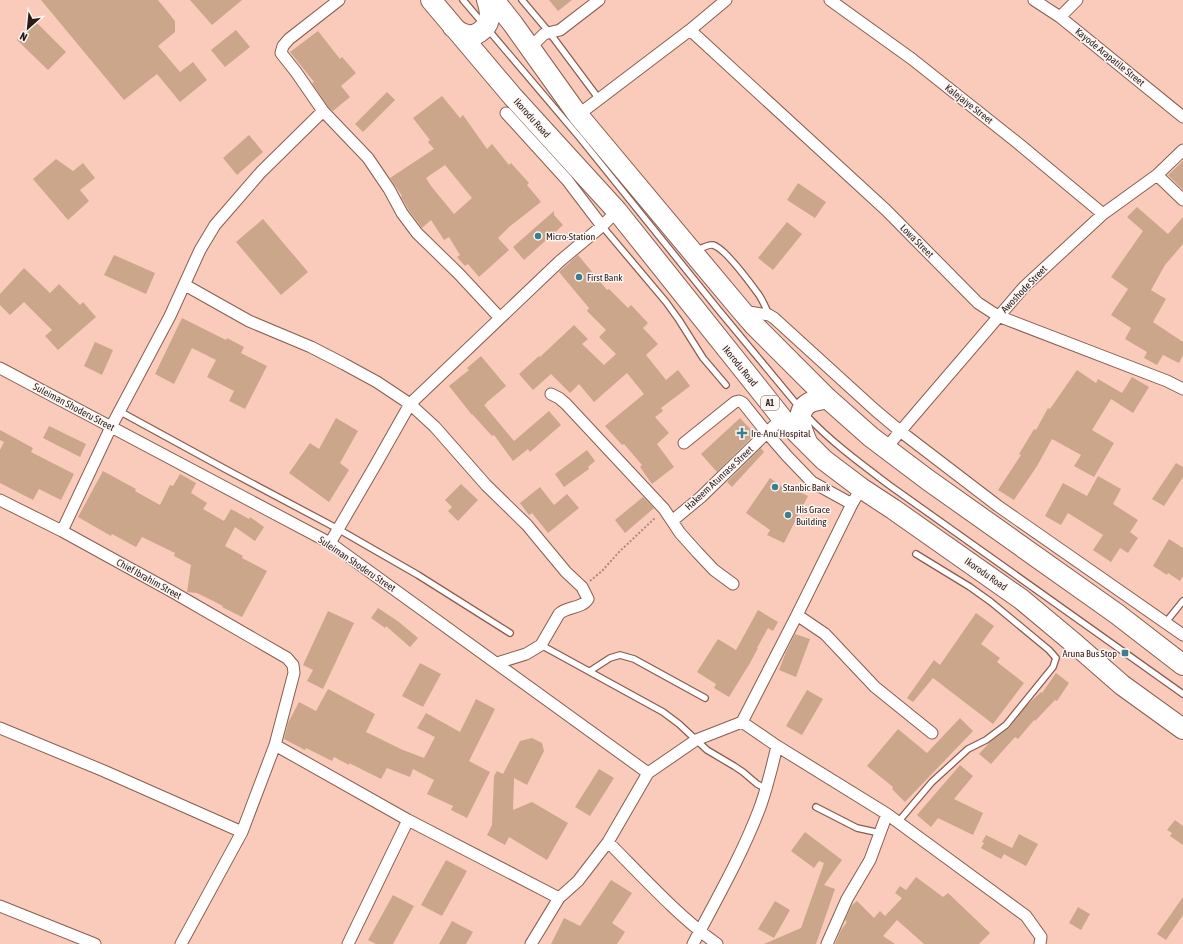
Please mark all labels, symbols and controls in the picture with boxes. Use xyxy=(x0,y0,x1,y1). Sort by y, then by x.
north arrow xyxy=(8,8,48,48)
street label: Kayode Arapatile Street xyxy=(1073,26,1147,88)
text: N xyxy=(18,30,29,44)
street label: Kalejaiye Street xyxy=(943,82,995,126)
street label: Ikorodu Road xyxy=(511,96,553,140)
street label: Lowa Street xyxy=(898,222,936,260)
marker: Micro-Station xyxy=(533,231,543,241)
place label: Micro-Station xyxy=(546,231,595,242)
street label: Awoshode Street xyxy=(999,263,1049,315)
marker: First Bank xyxy=(574,272,584,282)
place label: First Bank xyxy=(587,272,623,283)
street label: Ikorodu Road xyxy=(720,343,760,389)
street label: Suleiman Shoderu Street xyxy=(31,381,117,433)
road number: A1 xyxy=(761,396,779,410)
marker: Ire-Anu Hospital xyxy=(736,427,748,439)
place label: Ire-Anu Hospital xyxy=(751,428,811,439)
street label: Hakeem Atunrase Street xyxy=(683,444,755,512)
marker: Stanbic Bank xyxy=(770,482,780,492)
place label: Stanbic Bank xyxy=(783,482,831,493)
place label: His Grace Building xyxy=(796,504,830,527)
marker: His Grace Building xyxy=(783,510,793,520)
street label: Suleiman Shoderu Street xyxy=(316,534,398,594)
street label: Ikorodu Road xyxy=(963,555,1009,593)
street label: Chief Ibrahim Street xyxy=(115,557,184,601)
place label: Aruna Bus Stop xyxy=(1063,648,1117,659)
marker: Aruna Bus Stop xyxy=(1120,648,1130,658)

